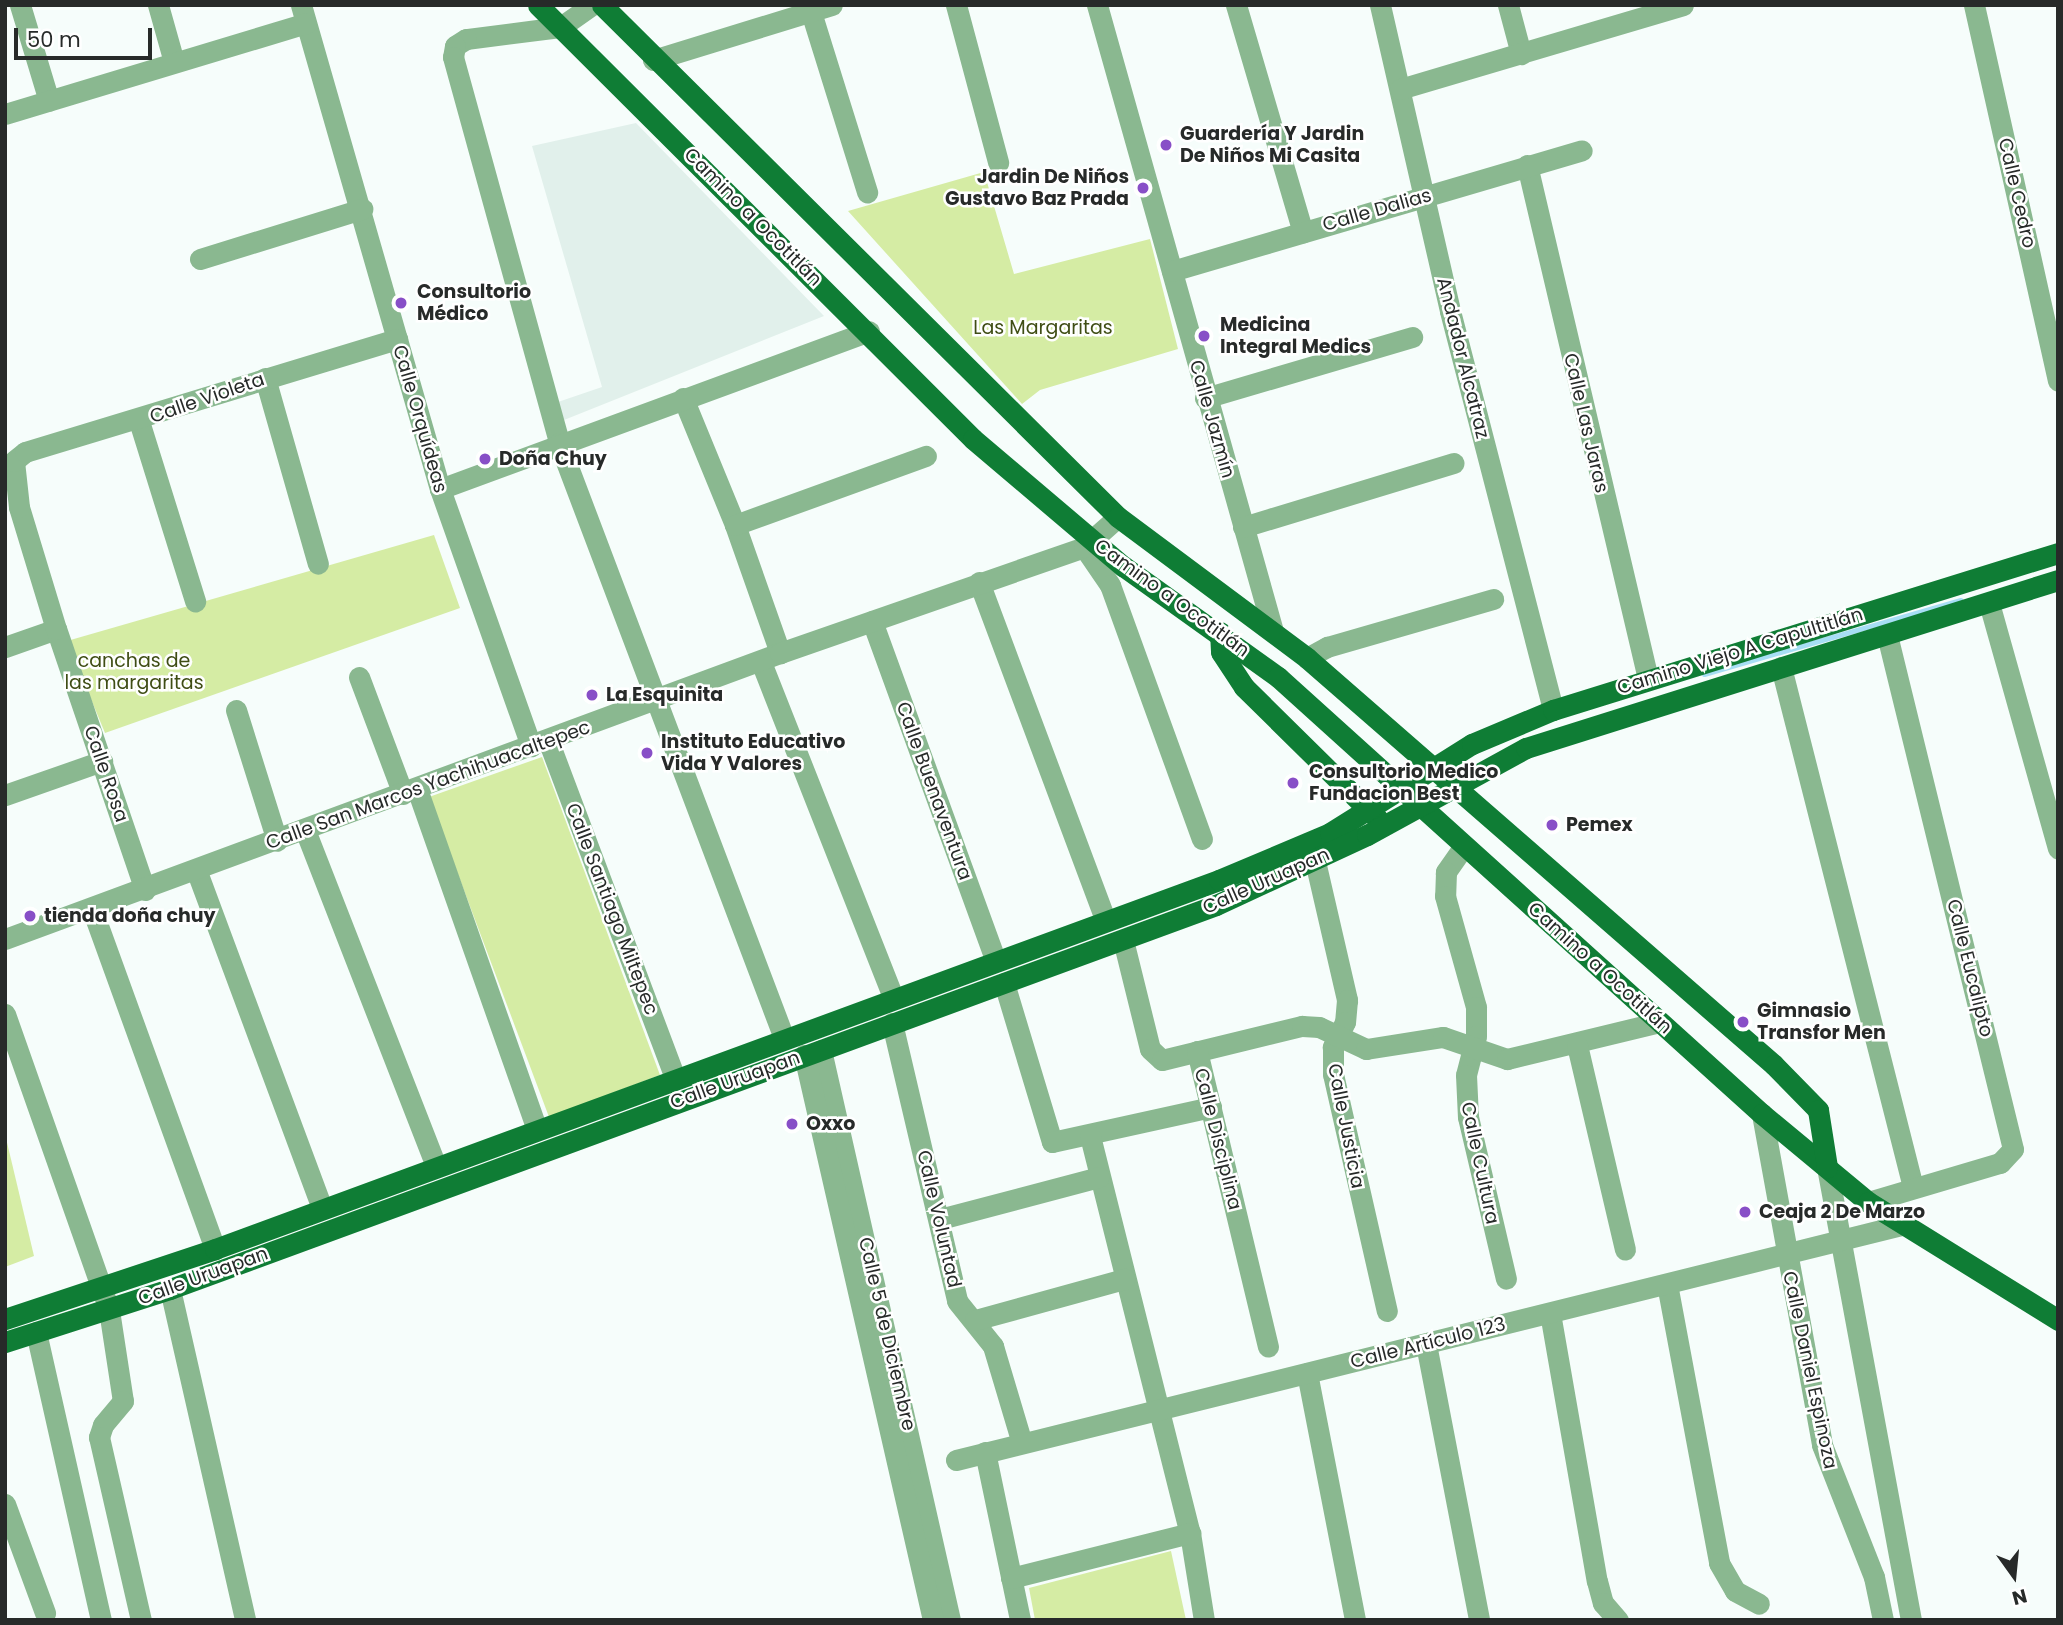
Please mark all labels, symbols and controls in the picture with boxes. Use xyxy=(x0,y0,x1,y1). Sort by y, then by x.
scale bar xyxy=(18,14,156,58)
text: 50 m xyxy=(27,25,81,54)
place label: Guardería Y Jardin De Niños Mi Casita xyxy=(1180,123,1364,167)
street label: Calle Cedro xyxy=(1993,136,2041,250)
marker: Guardería Y Jardin De Niños Mi Casita xyxy=(1158,137,1174,153)
street label: Camino a Ocotitlán xyxy=(679,143,827,291)
place label: Jardin De Niños Gustavo Baz Prada xyxy=(945,166,1129,210)
marker: Jardin De Niños Gustavo Baz Prada xyxy=(1135,180,1151,196)
street label: Calle Dalias xyxy=(1320,184,1434,236)
street label: Andador Alcatraz xyxy=(1432,275,1494,441)
place label: Consultorio Médico xyxy=(417,281,531,325)
marker: Consultorio Médico xyxy=(391,293,411,313)
place label: Medicina Integral Medics xyxy=(1220,314,1371,358)
park label: Las Margaritas xyxy=(973,317,1113,339)
marker: Medicina Integral Medics xyxy=(1194,326,1214,346)
street label: Calle Orquídeas xyxy=(388,342,452,496)
street label: Calle Las Jaras xyxy=(1559,351,1613,495)
street label: Calle Jazmín xyxy=(1184,357,1240,481)
street label: Calle Violeta xyxy=(147,368,267,428)
place label: Doña Chuy xyxy=(499,448,607,470)
marker: Doña Chuy xyxy=(477,451,493,467)
street label: Camino a Ocotitlán xyxy=(1090,534,1254,662)
street label: Camino Viejo A Capultitlán xyxy=(1614,603,1866,699)
park label: canchas de las margaritas xyxy=(64,650,204,694)
place label: La Esquinita xyxy=(606,684,723,706)
marker: La Esquinita xyxy=(584,687,600,703)
street label: Calle Buenaventura xyxy=(891,699,977,883)
street label: Calle San Marcos Yachihuacaltepec xyxy=(263,716,593,854)
street label: Calle Rosa xyxy=(79,723,133,825)
place label: Instituto Educativo Vida Y Valores xyxy=(661,731,845,775)
marker: Instituto Educativo Vida Y Valores xyxy=(639,745,655,761)
place label: Consultorio Medico Fundacion Best xyxy=(1309,761,1498,805)
marker: Consultorio Medico Fundacion Best xyxy=(1283,773,1303,793)
street label: Calle Santiago Miltepec xyxy=(561,800,663,1018)
place label: Pemex xyxy=(1566,814,1633,836)
marker: Pemex xyxy=(1544,817,1560,833)
street label: Calle Uruapan xyxy=(1199,843,1333,919)
street label: Camino a Ocotitlán xyxy=(1523,897,1677,1039)
street label: Calle Eucalipto xyxy=(1942,897,1998,1039)
place label: tienda doña chuy xyxy=(44,905,216,927)
marker: tienda doña chuy xyxy=(22,908,38,924)
place label: Gimnasio Transfor Men xyxy=(1757,1000,1886,1044)
marker: Gimnasio Transfor Men xyxy=(1735,1014,1751,1030)
street label: Calle Uruapan xyxy=(667,1046,803,1114)
street label: Calle Justicia xyxy=(1323,1062,1369,1190)
street label: Calle Disciplina xyxy=(1189,1066,1247,1212)
street label: Calle Cultura xyxy=(1456,1100,1504,1226)
place label: Oxxo xyxy=(806,1113,855,1135)
marker: Oxxo xyxy=(784,1116,800,1132)
street label: Calle Voluntad xyxy=(912,1148,966,1290)
place label: Ceaja 2 De Marzo xyxy=(1759,1201,1925,1223)
marker: Ceaja 2 De Marzo xyxy=(1737,1204,1753,1220)
street label: Calle 5 de Diciembre xyxy=(854,1235,920,1433)
street label: Calle Uruapan xyxy=(135,1242,271,1310)
street label: Calle Daniel Espinoza xyxy=(1778,1269,1842,1471)
street label: Calle Artículo 123 xyxy=(1348,1313,1508,1373)
north arrow xyxy=(1979,1541,2049,1611)
text: N xyxy=(2009,1582,2030,1612)

